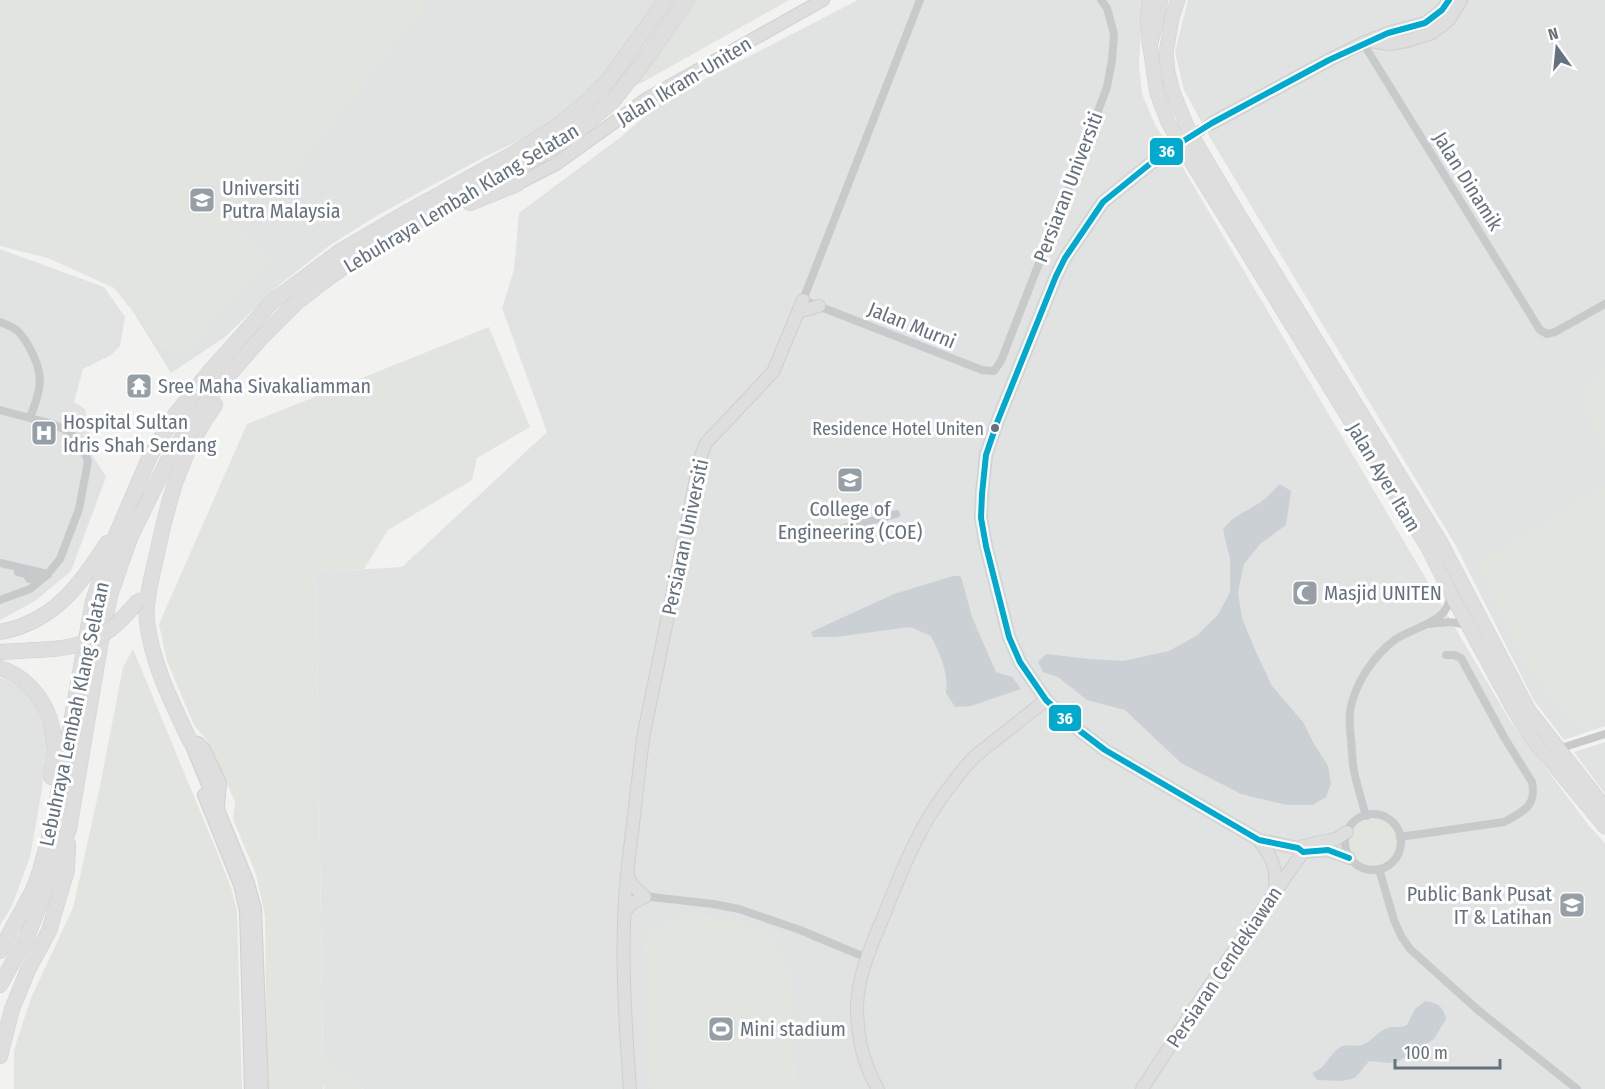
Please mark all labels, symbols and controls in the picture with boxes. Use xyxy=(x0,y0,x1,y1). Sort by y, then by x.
north arrow xyxy=(1527,18,1587,78)
text: N xyxy=(1546,24,1560,44)
street label: Jalan Ikram-Uniten xyxy=(612,31,756,131)
street label: Persiaran Universiti xyxy=(1028,108,1108,266)
street label: Lebuhraya Lembah Klang Selatan xyxy=(339,118,583,278)
street label: Jalan Dinamik xyxy=(1428,127,1508,235)
line badge: 36 xyxy=(1149,137,1184,166)
text: 36 xyxy=(1158,142,1175,161)
place label: Universiti Putra Malaysia xyxy=(222,176,341,223)
school or university icon: Universiti Putra Malaysia xyxy=(187,185,217,215)
street label: Jalan Murni xyxy=(865,297,959,353)
temple icon: Sree Maha Sivakaliamman xyxy=(124,371,154,401)
place label: Sree Maha Sivakaliamman xyxy=(158,374,371,398)
place label: Hospital Sultan Idris Shah Serdang xyxy=(63,410,217,457)
hospital icon: Hospital Sultan Idris Shah Serdang xyxy=(29,418,59,448)
place label: Residence Hotel Uniten xyxy=(812,418,984,440)
street label: Jalan Ayer Itam xyxy=(1342,418,1426,536)
marker: Residence Hotel Uniten xyxy=(989,422,1001,434)
street label: Persiaran Universiti xyxy=(657,457,713,617)
school or university icon: College of Engineering (COE) xyxy=(835,465,865,495)
place label: College of Engineering (COE) xyxy=(778,497,922,544)
mosque icon: Masjid UNITEN xyxy=(1290,578,1320,608)
street label: Lebuhraya Lembah Klang Selatan xyxy=(34,580,114,848)
place label: Masjid UNITEN xyxy=(1324,581,1442,605)
line badge: 36 xyxy=(1048,704,1082,732)
text: 36 xyxy=(1056,709,1073,728)
street label: Persiaran Cendekiawan xyxy=(1161,882,1287,1052)
place label: Public Bank Pusat IT & Latihan xyxy=(1407,882,1552,929)
school or university icon: Public Bank Pusat IT & Latihan xyxy=(1557,890,1587,920)
sports icon: Mini stadium xyxy=(706,1014,736,1044)
place label: Mini stadium xyxy=(740,1017,846,1041)
scale bar xyxy=(1395,1032,1500,1070)
text: 100 m xyxy=(1404,1042,1448,1064)

